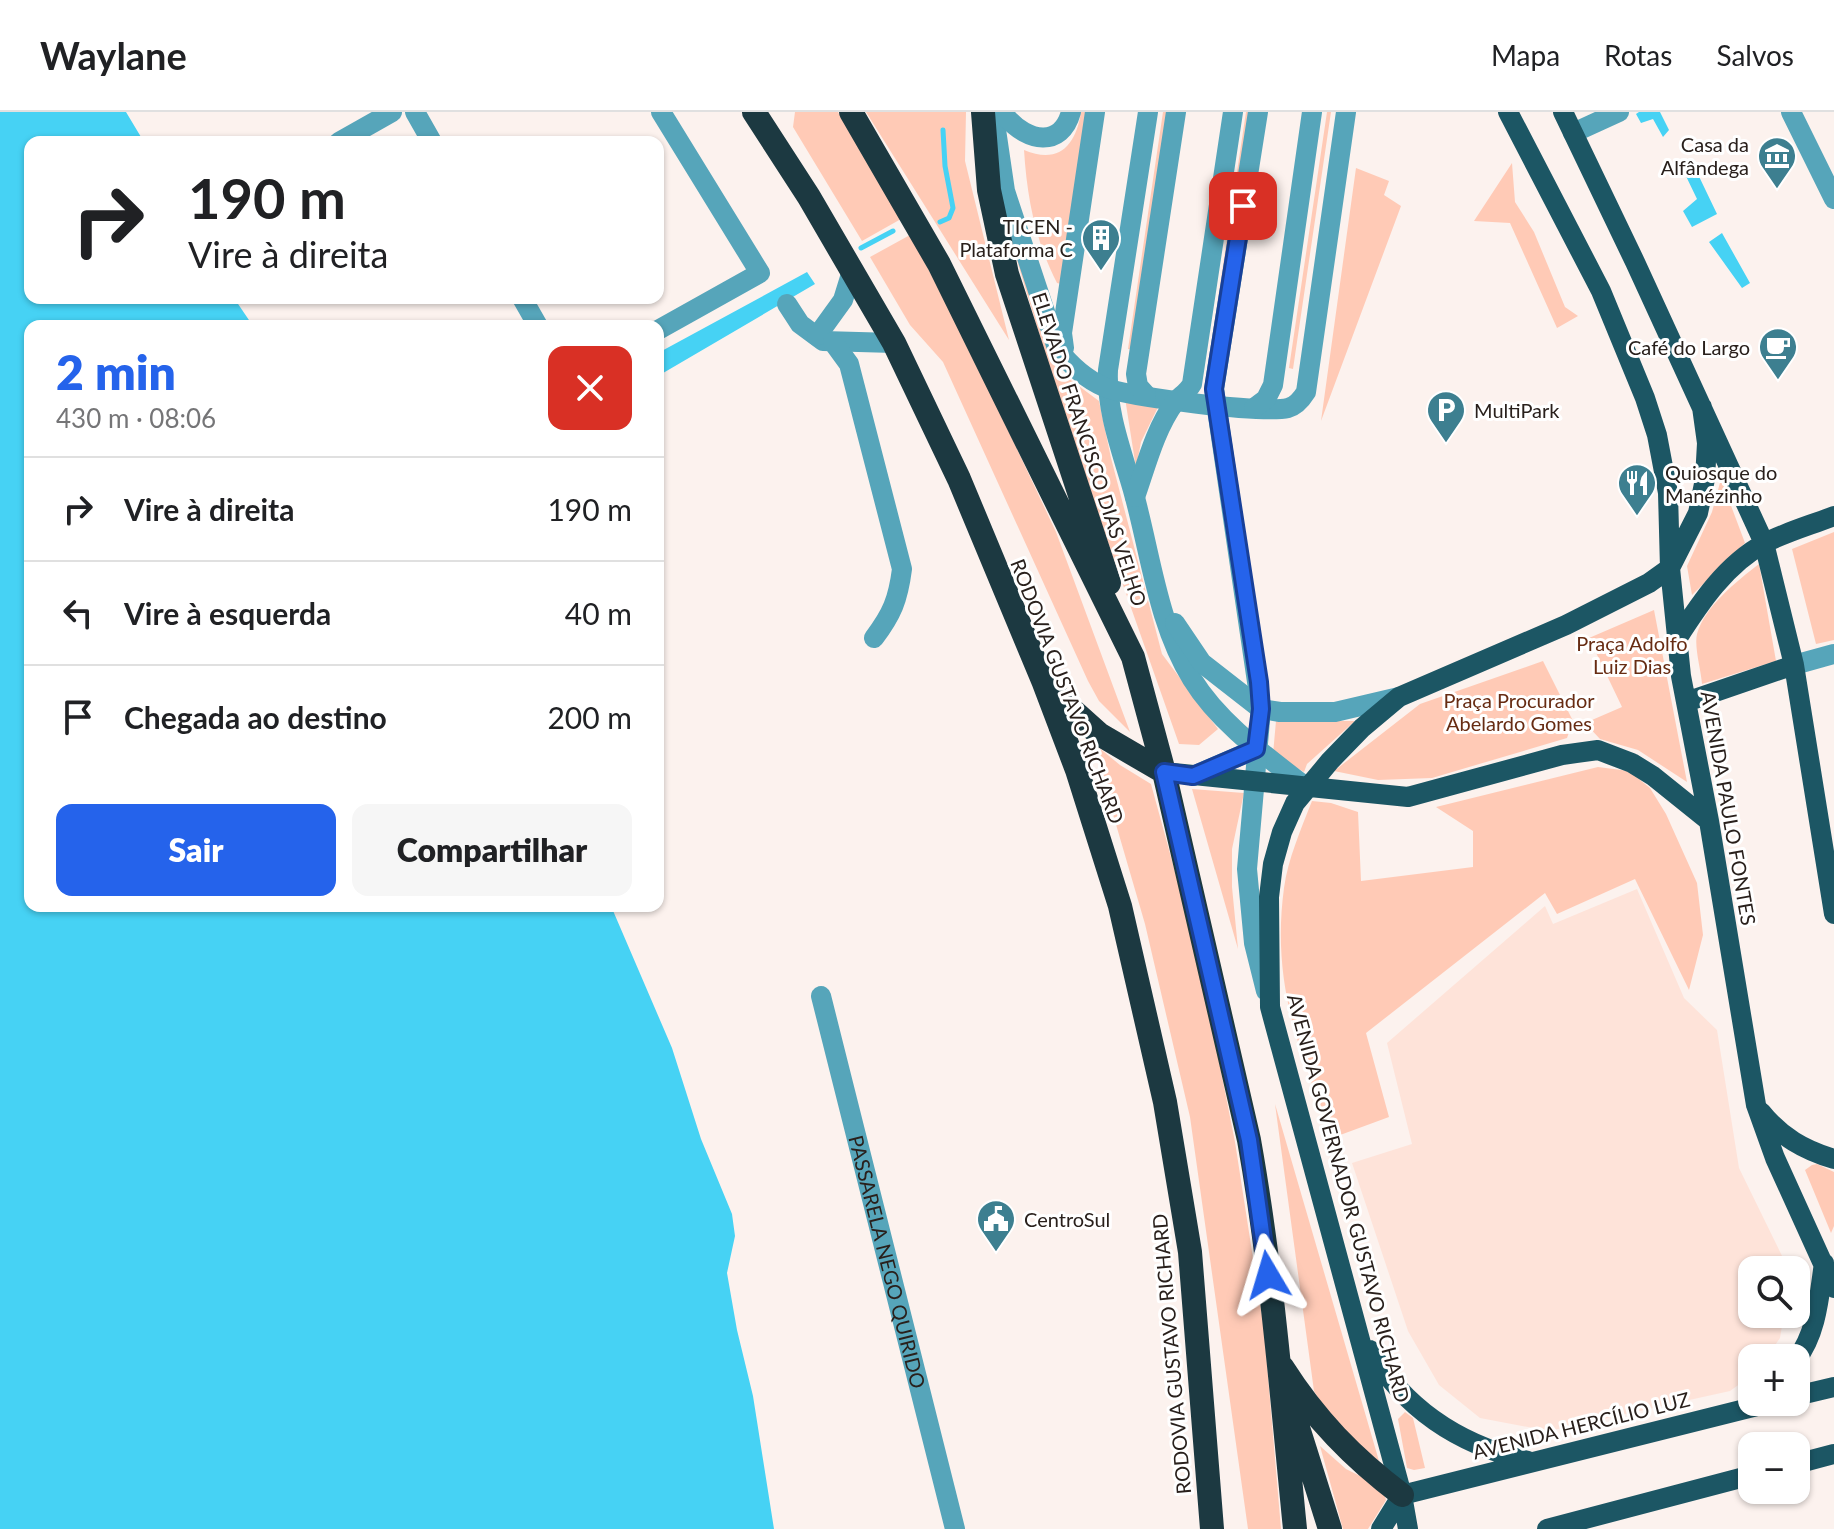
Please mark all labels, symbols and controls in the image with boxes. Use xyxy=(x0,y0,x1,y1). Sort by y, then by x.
text: Waylane xyxy=(40,32,187,78)
text: Mapa xyxy=(1491,38,1560,72)
text: Rotas xyxy=(1604,38,1672,72)
text: Salvos xyxy=(1716,38,1794,72)
place label: Casa da Alfândega xyxy=(1661,132,1749,179)
museum icon: Casa da Alfândega xyxy=(1756,135,1798,190)
text: 190 m xyxy=(188,164,346,231)
icon: right xyxy=(56,168,160,272)
pin xyxy=(1209,172,1277,240)
icon: arrive xyxy=(1221,184,1265,228)
place label: TICEN - Plataforma C xyxy=(959,214,1073,261)
building icon: TICEN - Plataforma C xyxy=(1080,217,1122,272)
text: Vire à direita xyxy=(188,232,388,276)
street label: ELEVADO FRANCISCO DIAS VELHO xyxy=(1028,289,1152,609)
cafe icon: Café do Largo xyxy=(1757,326,1799,381)
place label: Café do Largo xyxy=(1628,335,1750,359)
text: 2 min xyxy=(56,343,176,400)
button: close xyxy=(548,346,632,430)
parking icon: MultiPark xyxy=(1425,389,1467,444)
place label: MultiPark xyxy=(1474,398,1560,422)
text: 430 m · 08:06 xyxy=(56,402,216,434)
place label: Quiosque do Manézinho xyxy=(1665,460,1777,507)
restaurant icon: Quiosque do Manézinho xyxy=(1616,462,1658,517)
icon: right xyxy=(56,487,100,531)
text: Vire à direita xyxy=(124,491,294,527)
text: 190 m xyxy=(547,491,632,527)
street label: RODOVIA GUSTAVO RICHARD xyxy=(1006,555,1130,827)
icon: left xyxy=(56,591,100,635)
text: Vire à esquerda xyxy=(124,595,331,631)
text: 40 m xyxy=(565,595,632,631)
park label: Praça Adolfo Luiz Dias xyxy=(1576,631,1688,678)
park label: Praça Procurador Abelardo Gomes xyxy=(1443,688,1595,735)
street label: AVENIDA PAULO FONTES xyxy=(1697,689,1761,927)
icon: arrive xyxy=(56,695,100,739)
text: Chegada ao destino xyxy=(124,699,387,735)
text: 200 m xyxy=(547,699,632,735)
button: Sair xyxy=(56,804,336,896)
button: Compartilhar xyxy=(352,804,632,896)
street label: AVENIDA GOVERNADOR GUSTAVO RICHARD xyxy=(1283,991,1415,1405)
street label: PASSARELA NEGO QUIRIDO xyxy=(844,1133,931,1391)
public building icon: CentroSul xyxy=(975,1198,1017,1253)
place label: CentroSul xyxy=(1024,1207,1110,1231)
street label: RODOVIA GUSTAVO RICHARD xyxy=(1147,1213,1195,1495)
position arrow xyxy=(1226,1233,1310,1317)
map controls xyxy=(1738,1256,1810,1504)
button: search xyxy=(1738,1256,1810,1328)
button: + xyxy=(1738,1344,1810,1416)
street label: AVENIDA HERCÍLIO LUZ xyxy=(1470,1386,1692,1464)
button: − xyxy=(1738,1432,1810,1504)

